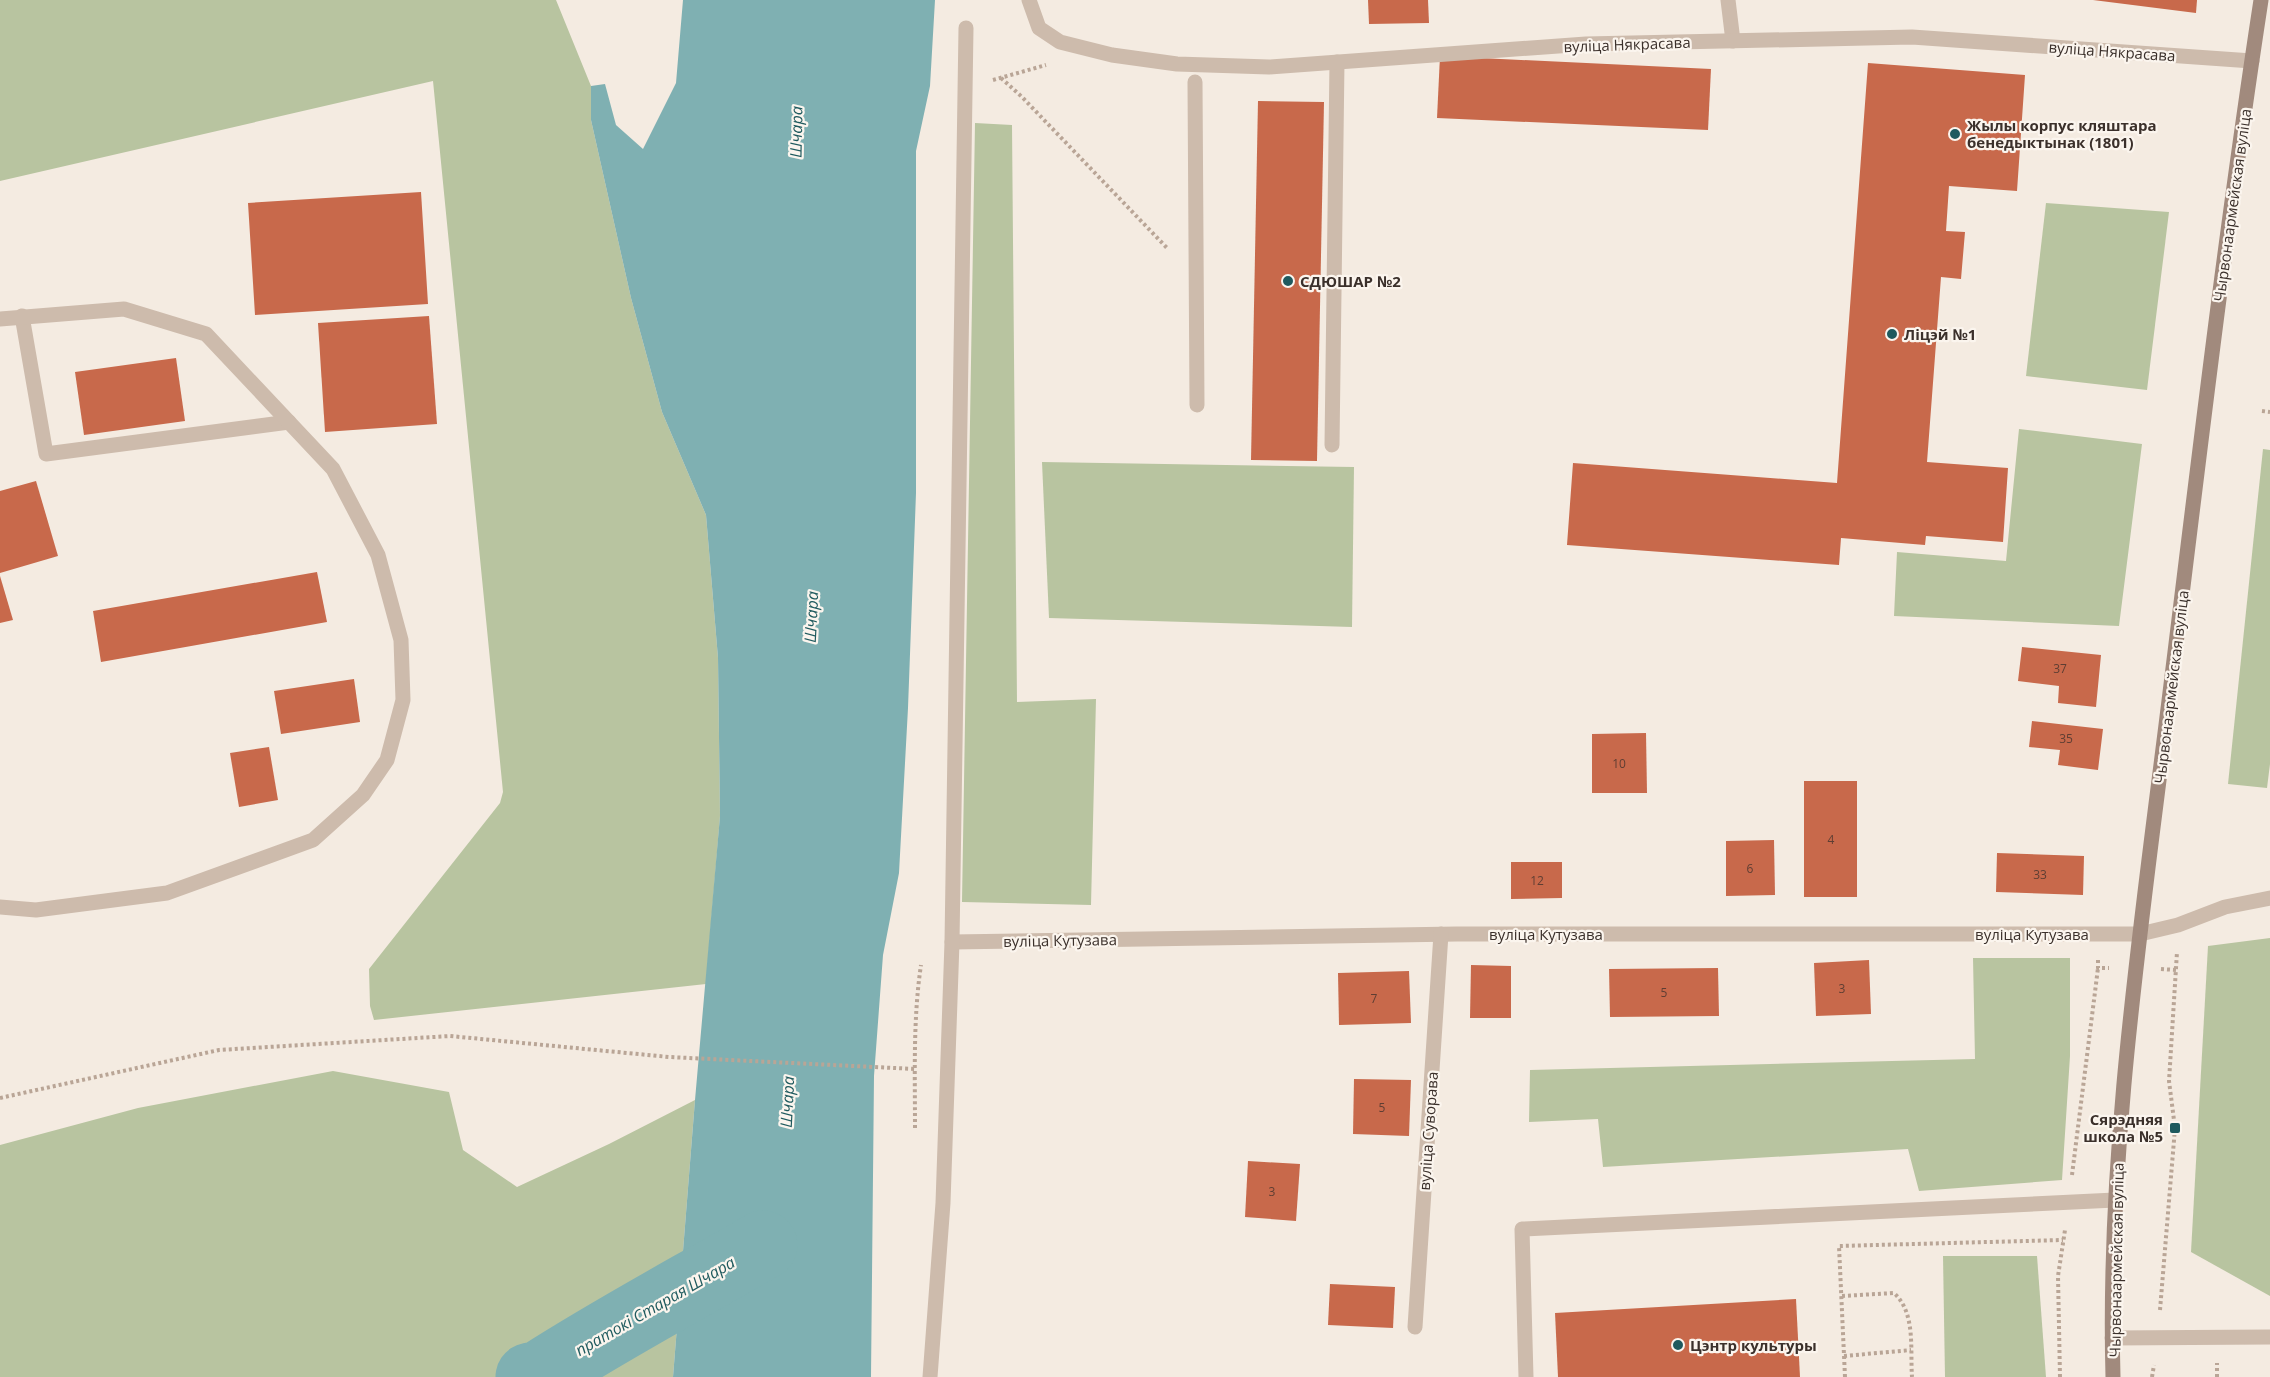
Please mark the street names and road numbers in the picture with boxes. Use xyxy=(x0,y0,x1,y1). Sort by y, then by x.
street label: вуліца Някрасава xyxy=(1563,32,1691,56)
street label: вуліца Някрасава xyxy=(2048,37,2176,65)
street label: Чырвонаармейская вуліца xyxy=(2209,107,2255,303)
street label: Чырвонаармейская вуліца xyxy=(2149,589,2193,785)
street label: вуліца Кутузава xyxy=(1489,924,1603,944)
street label: вуліца Кутузава xyxy=(1975,924,2089,944)
street label: вуліца Кутузава xyxy=(1003,929,1117,951)
street label: вуліца Суворава xyxy=(1414,1071,1442,1191)
street label: Чырвонаармейская вуліца xyxy=(2104,1162,2128,1358)

